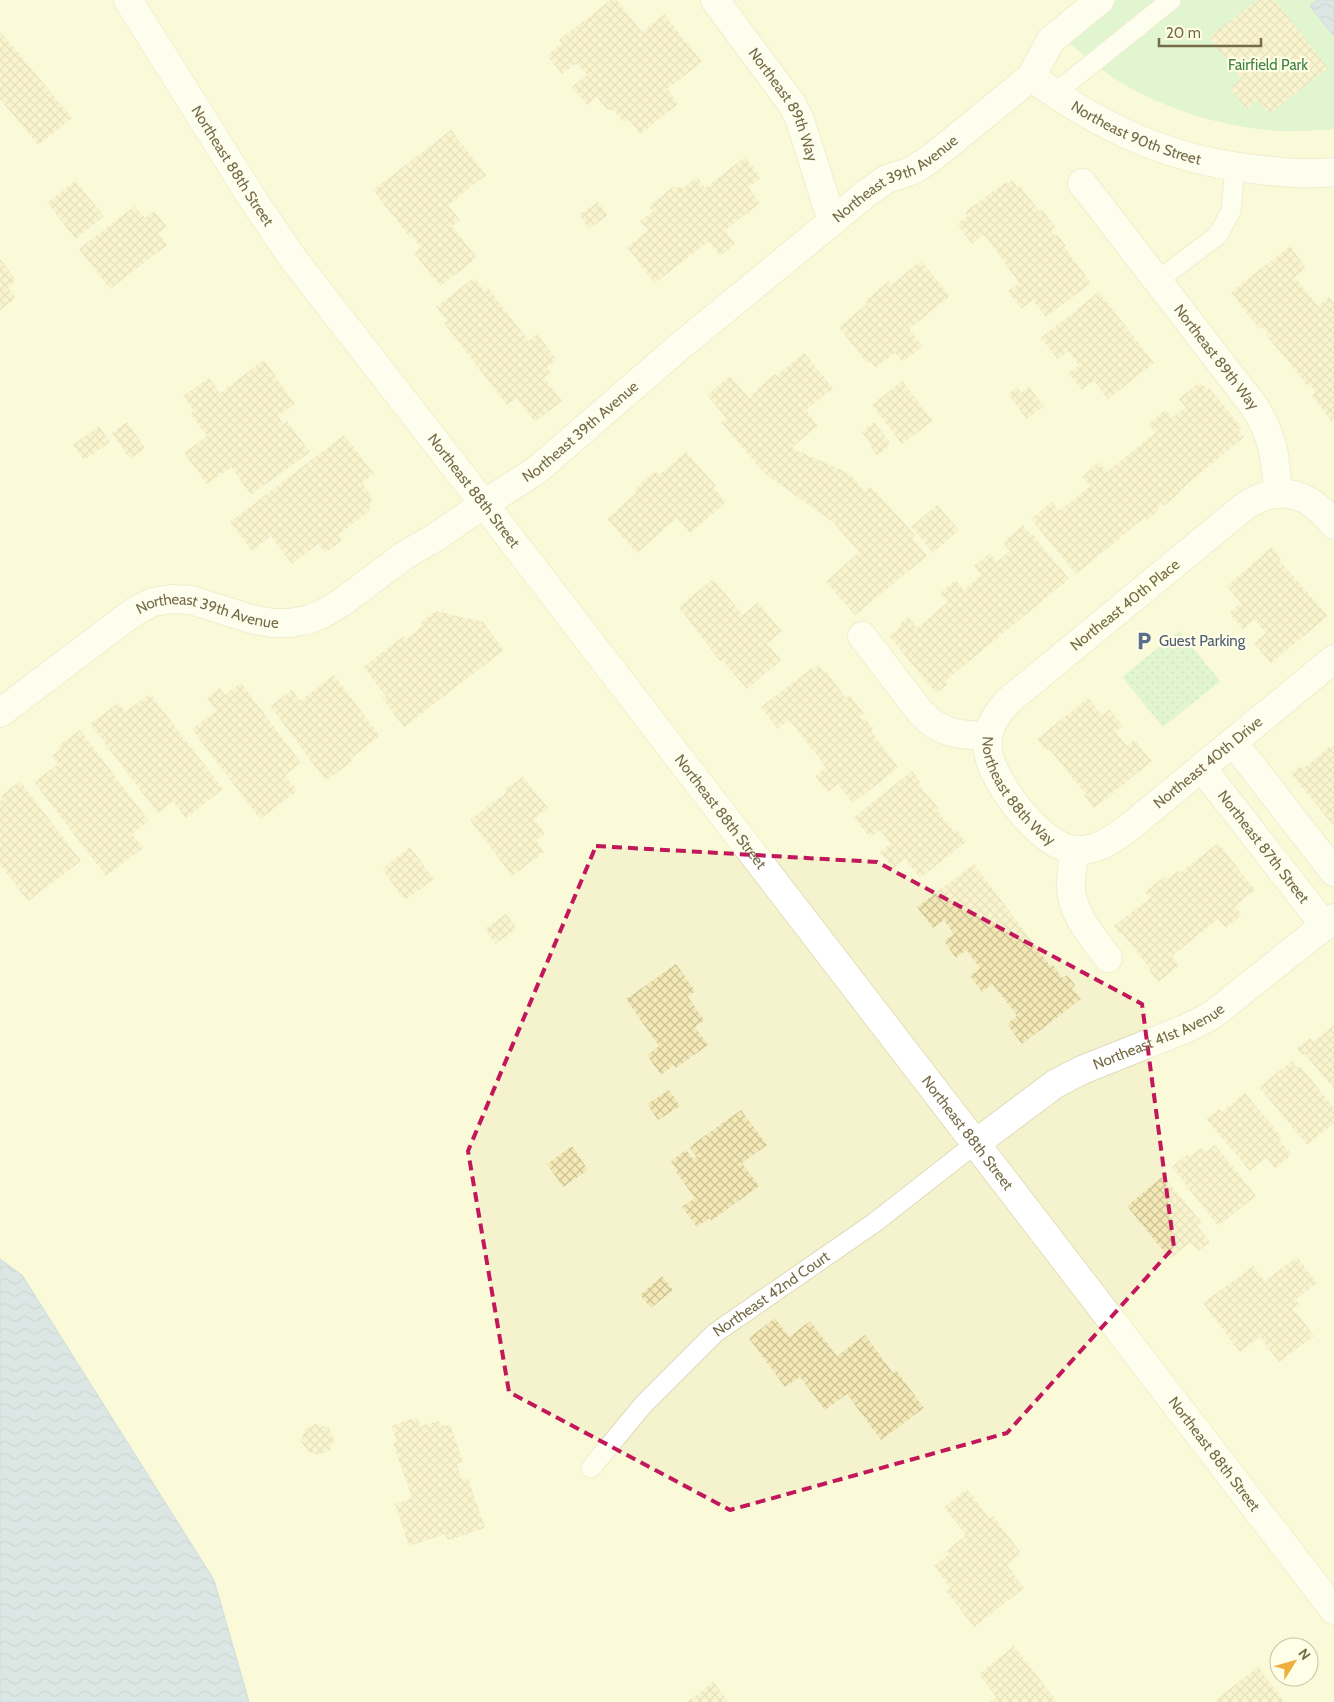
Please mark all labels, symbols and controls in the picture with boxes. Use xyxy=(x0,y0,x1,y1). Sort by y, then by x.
scale bar xyxy=(1159,15,1262,47)
text: 20 m xyxy=(1166,24,1201,42)
street label: Northeast 89th Way xyxy=(745,44,822,164)
park label: Fairfield Park xyxy=(1228,56,1308,74)
street label: Northeast 90th Street xyxy=(1068,97,1203,169)
street label: Northeast 88th Street xyxy=(187,102,277,230)
street label: Northeast 39th Avenue xyxy=(829,131,962,226)
street label: Northeast 89th Way xyxy=(1170,301,1263,414)
street label: Northeast 39th Avenue xyxy=(519,377,642,486)
street label: Northeast 88th Street xyxy=(424,430,523,551)
street label: Northeast 40th Place xyxy=(1067,555,1184,655)
street label: Northeast 39th Avenue xyxy=(133,590,279,632)
parking icon: Guest Parking xyxy=(1133,630,1155,652)
place label: Guest Parking xyxy=(1159,632,1246,650)
street label: Northeast 40th Drive xyxy=(1150,712,1266,812)
street label: Northeast 88th Way xyxy=(978,736,1059,849)
street label: Northeast 88th Street xyxy=(671,751,770,873)
street label: Northeast 87th Street xyxy=(1214,787,1313,907)
street label: Northeast 41st Avenue xyxy=(1090,1000,1228,1074)
street label: Northeast 88th Street xyxy=(918,1072,1017,1194)
street label: Northeast 42nd Court xyxy=(710,1247,833,1341)
street label: Northeast 88th Street xyxy=(1165,1393,1264,1515)
north arrow xyxy=(1269,1637,1319,1687)
text: N xyxy=(1294,1645,1315,1664)

